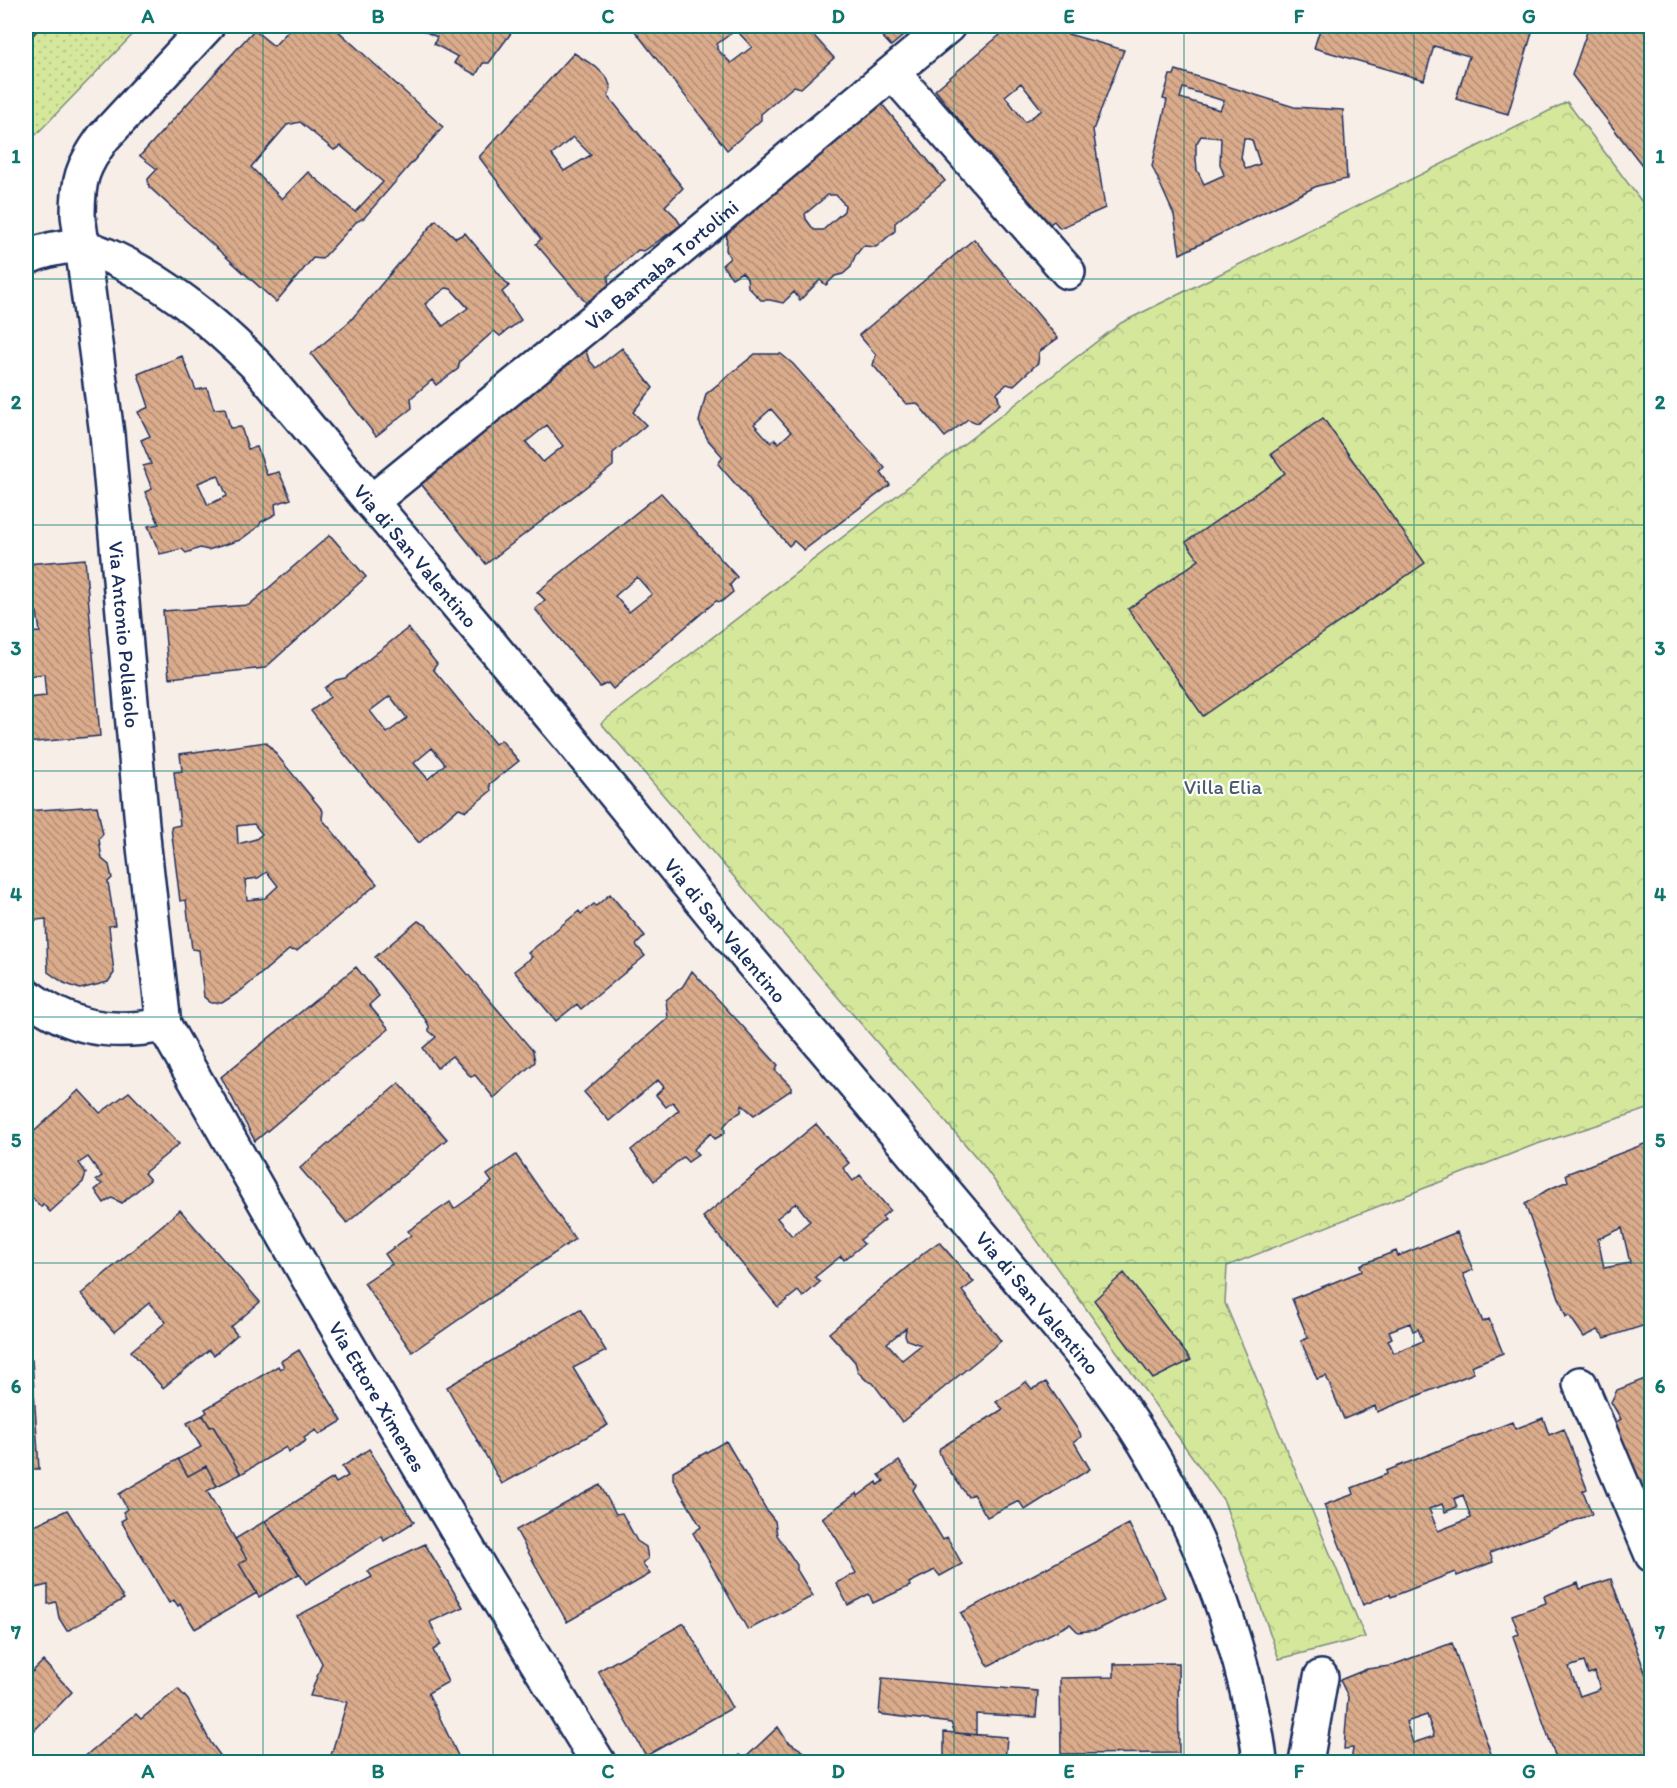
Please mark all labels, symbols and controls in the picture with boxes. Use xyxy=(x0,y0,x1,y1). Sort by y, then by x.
text: A xyxy=(141,4,155,28)
text: B xyxy=(372,4,385,28)
text: C xyxy=(602,4,615,28)
text: D xyxy=(831,4,845,28)
text: E xyxy=(1063,4,1075,28)
text: F xyxy=(1294,4,1305,28)
text: G xyxy=(1522,4,1536,28)
text: 1 xyxy=(11,144,21,168)
text: 1 xyxy=(1655,144,1665,168)
street label: Via Barnaba Tortolini xyxy=(579,194,743,335)
text: 2 xyxy=(11,390,22,414)
text: 2 xyxy=(1655,390,1666,414)
street label: Via di San Valentino xyxy=(349,479,484,632)
street label: Via Antonio Pollaiolo xyxy=(104,540,146,729)
text: 3 xyxy=(11,636,22,660)
text: 3 xyxy=(1655,636,1666,660)
park label: Villa Elia xyxy=(1184,774,1262,799)
street label: Via di San Valentino xyxy=(659,853,793,1007)
text: 4 xyxy=(10,882,22,906)
text: 4 xyxy=(1654,882,1666,906)
text: 5 xyxy=(11,1128,22,1152)
text: 5 xyxy=(1655,1128,1666,1152)
street label: Via di San Valentino xyxy=(971,1226,1106,1379)
street label: Via Ettore Ximenes xyxy=(324,1317,432,1476)
text: 6 xyxy=(11,1374,22,1398)
text: 6 xyxy=(1655,1374,1666,1398)
text: 7 xyxy=(10,1620,21,1644)
text: 7 xyxy=(1654,1620,1665,1644)
text: A xyxy=(141,1759,155,1783)
text: B xyxy=(372,1759,385,1783)
text: C xyxy=(602,1759,615,1783)
text: D xyxy=(831,1759,845,1783)
text: E xyxy=(1063,1759,1075,1783)
text: F xyxy=(1294,1759,1305,1783)
text: G xyxy=(1522,1759,1536,1783)

